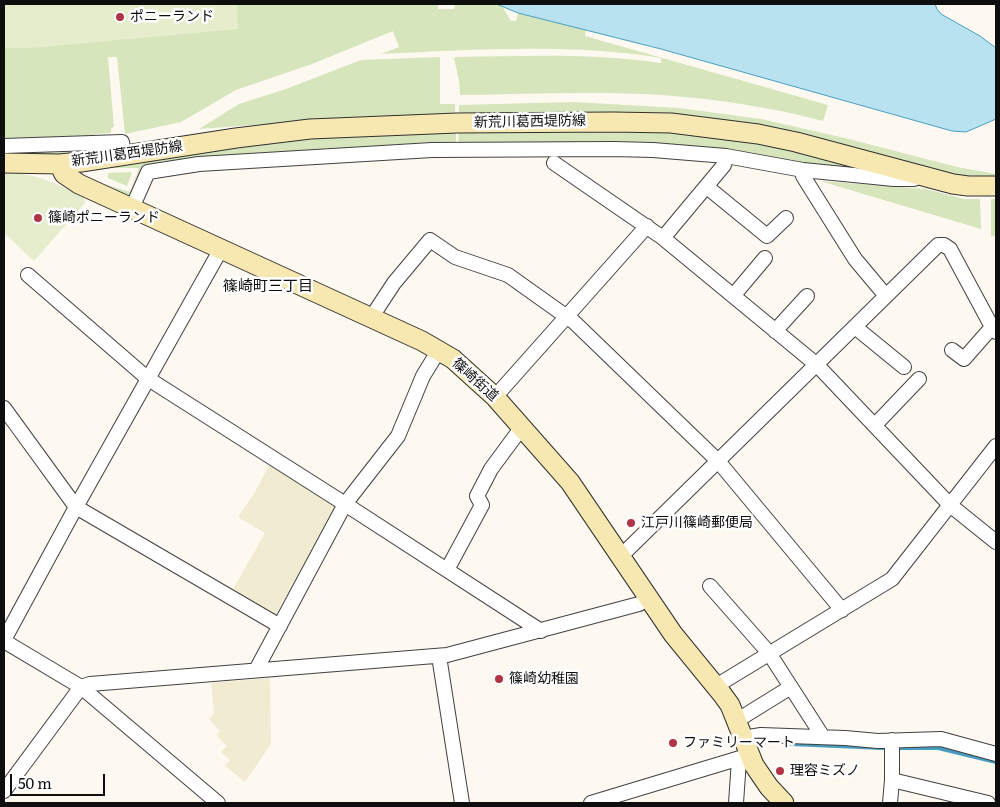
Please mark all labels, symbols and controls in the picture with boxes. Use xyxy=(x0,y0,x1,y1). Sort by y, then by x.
place label: ポニーランド xyxy=(130,9,214,25)
marker: ポニーランド xyxy=(114,11,126,23)
street label: 新荒川葛西堤防線 xyxy=(474,113,586,131)
street label: 新荒川葛西堤防線 xyxy=(70,138,184,170)
place label: 篠崎ポニーランド xyxy=(48,210,160,226)
marker: 篠崎ポニーランド xyxy=(32,212,44,224)
district label: 篠崎町三丁目 xyxy=(223,278,313,296)
street label: 篠崎街道 xyxy=(449,355,501,405)
place label: 江戸川篠崎郵便局 xyxy=(641,515,753,531)
marker: 江戸川篠崎郵便局 xyxy=(625,517,637,529)
place label: 篠崎幼稚園 xyxy=(509,671,579,687)
marker: 篠崎幼稚園 xyxy=(493,673,505,685)
place label: ファミリーマート xyxy=(683,735,795,751)
marker: ファミリーマート xyxy=(667,737,679,749)
place label: 理容ミズノ xyxy=(790,763,860,779)
scale bar xyxy=(12,764,108,796)
marker: 理容ミズノ xyxy=(774,765,786,777)
text: 50 m xyxy=(18,771,52,794)

